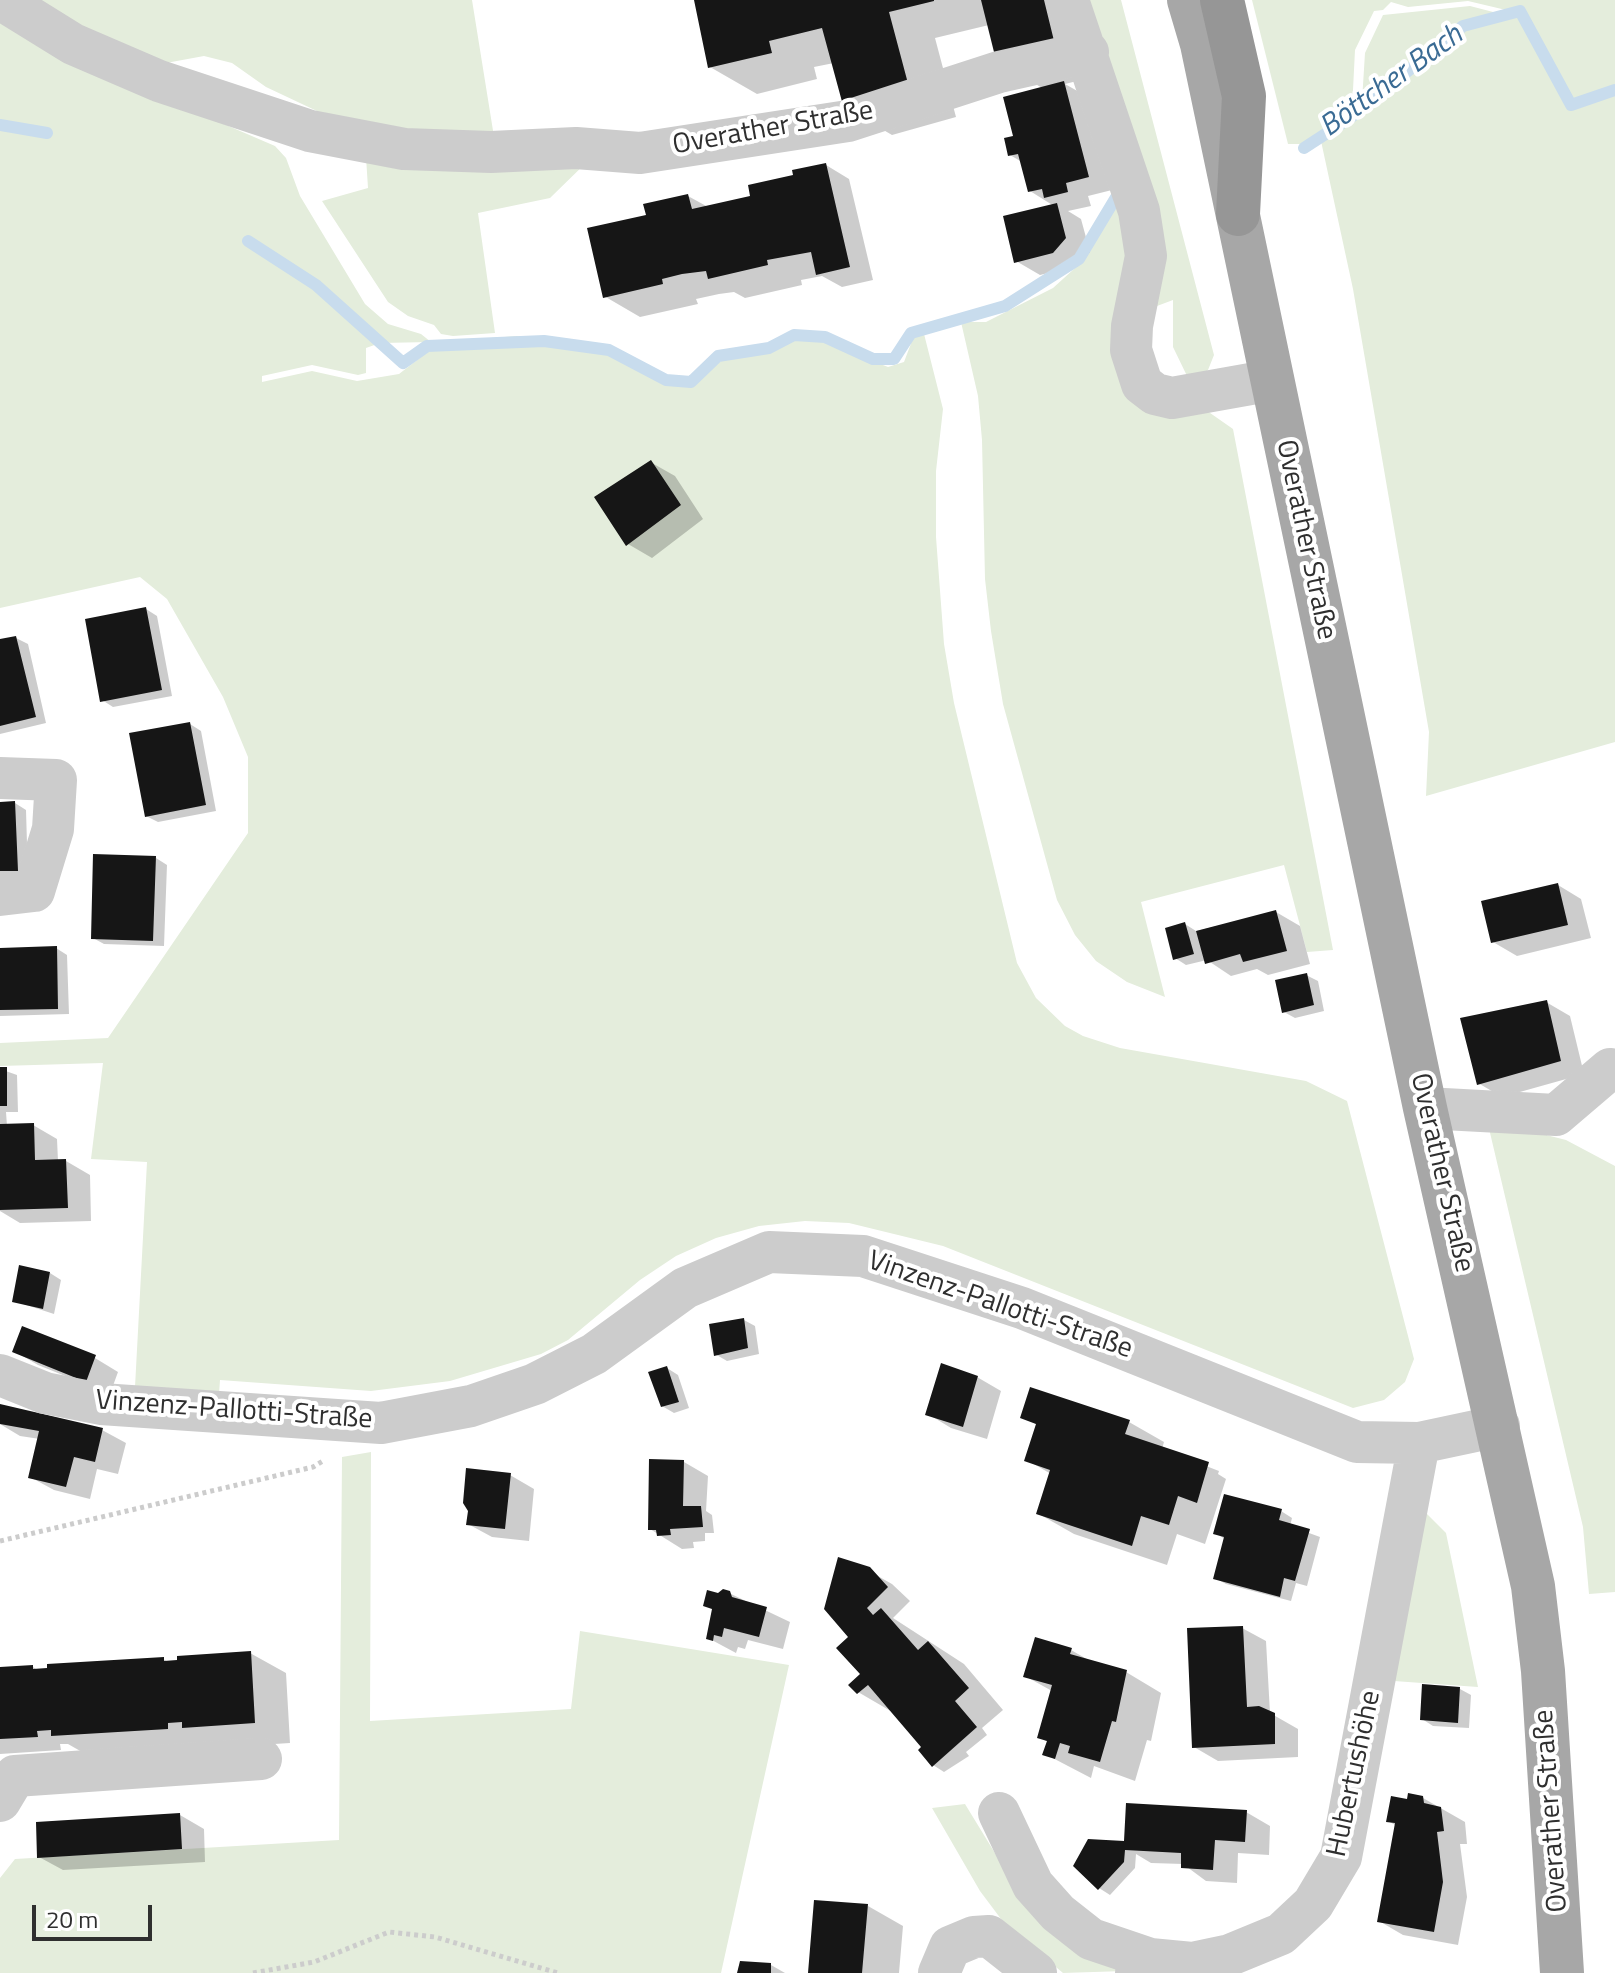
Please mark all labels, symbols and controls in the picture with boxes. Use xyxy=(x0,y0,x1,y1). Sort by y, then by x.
water label: Böttcher Bach xyxy=(1314,18,1470,146)
street label: Overather Straße xyxy=(670,95,876,163)
street label: Overather Straße xyxy=(1267,437,1343,643)
street label: Overather Straße xyxy=(1402,1070,1480,1276)
street label: Vinzenz-Pallotti-Straße xyxy=(863,1245,1137,1367)
street label: Vinzenz-Pallotti-Straße xyxy=(94,1385,374,1437)
street label: Hubertushöhe xyxy=(1321,1688,1389,1860)
street label: Overather Straße xyxy=(1528,1709,1576,1913)
scale bar xyxy=(36,1889,156,1939)
text: 20 m xyxy=(46,1901,98,1937)

